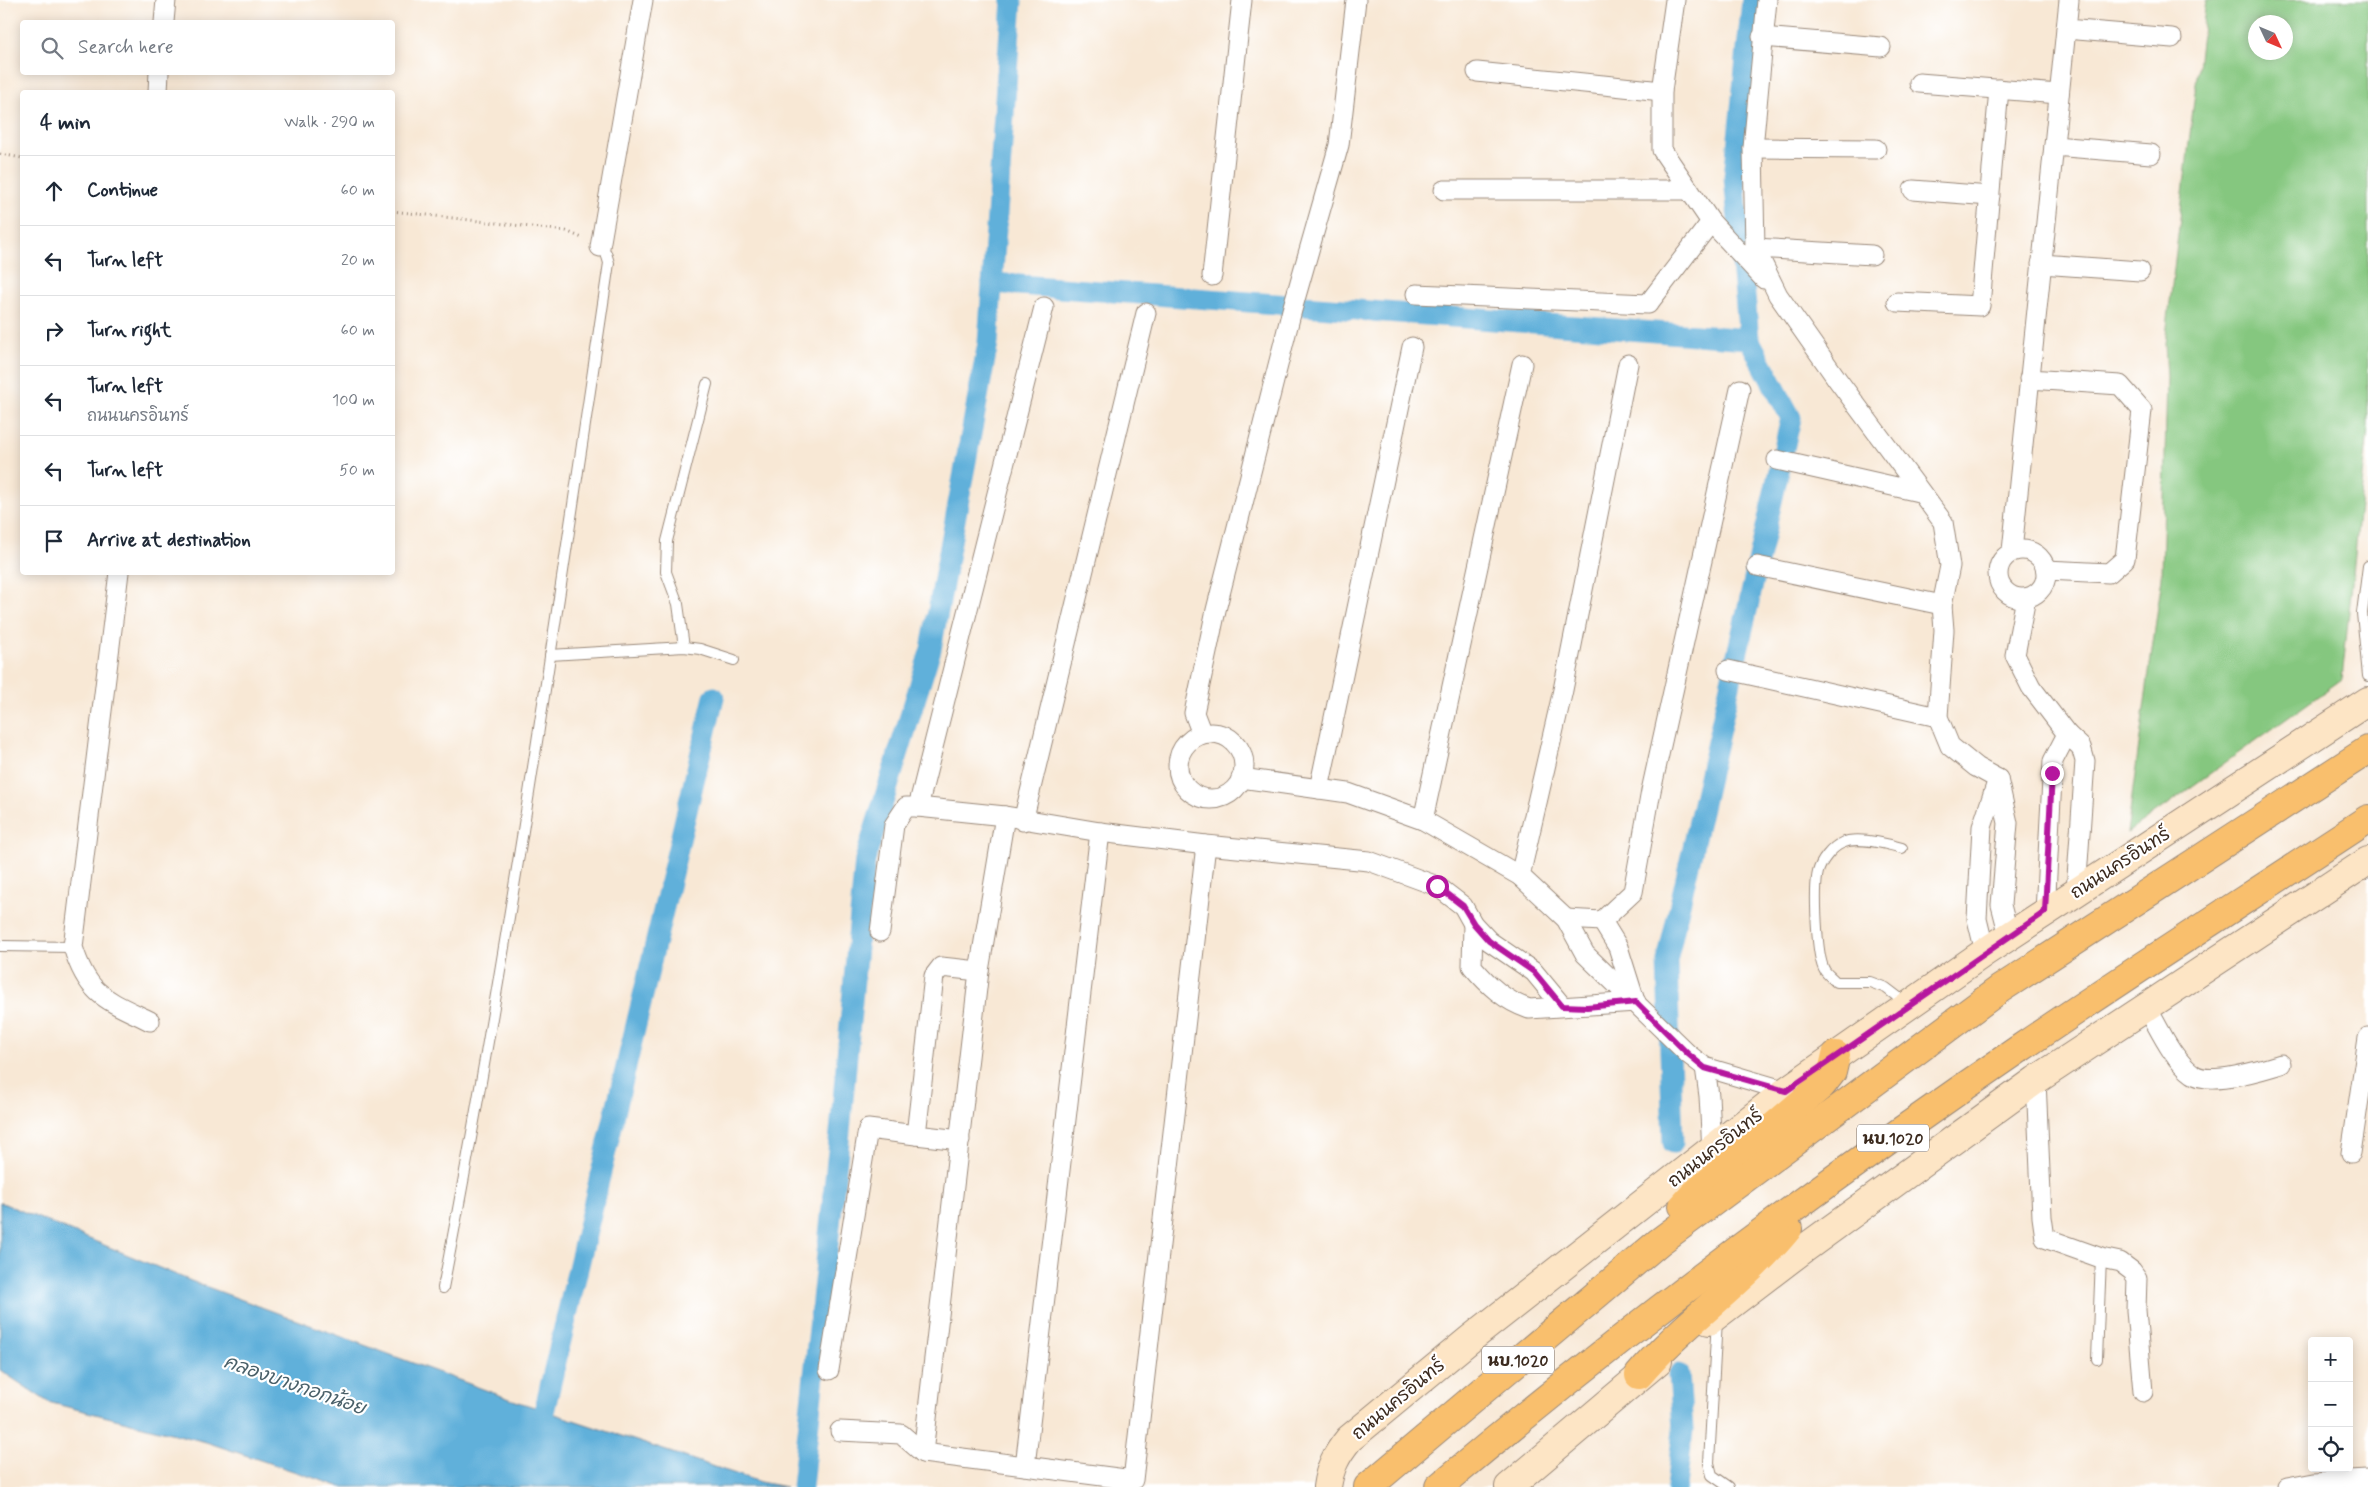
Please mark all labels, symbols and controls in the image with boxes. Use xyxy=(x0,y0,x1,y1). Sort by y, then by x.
north arrow xyxy=(2248,15,2293,60)
search box xyxy=(20,20,395,75)
icon: search xyxy=(38,34,66,62)
text: Search here xyxy=(78,35,174,60)
text: 4 min xyxy=(40,109,91,137)
text: Walk · 290 m xyxy=(284,112,375,133)
icon: ahead xyxy=(40,177,68,205)
text: Continue xyxy=(87,178,158,203)
text: 60 m xyxy=(341,180,375,201)
icon: left xyxy=(40,247,68,275)
text: Turn left xyxy=(87,248,163,273)
text: 20 m xyxy=(341,250,375,271)
icon: right xyxy=(40,317,68,345)
text: Turn right xyxy=(87,318,171,343)
text: 60 m xyxy=(341,320,375,341)
text: Turn left xyxy=(87,374,163,399)
icon: left xyxy=(40,387,68,415)
text: 100 m xyxy=(332,390,375,411)
text: ถนนนครอินทร์ xyxy=(87,406,189,427)
icon: left xyxy=(40,457,68,485)
text: Turn left xyxy=(87,458,163,483)
text: 50 m xyxy=(339,460,375,481)
icon: arrive xyxy=(40,527,68,555)
text: Arrive at destination xyxy=(87,528,251,553)
route end xyxy=(2041,762,2064,785)
street label: ถนนนครอินทร์ xyxy=(2065,821,2176,905)
route start xyxy=(1426,875,1449,898)
street label: ถนนนครอินทร์ xyxy=(1662,1102,1769,1193)
road number: นบ.1020 xyxy=(1857,1124,1929,1152)
map controls xyxy=(2308,1337,2353,1472)
button: + xyxy=(2308,1337,2353,1382)
road number: นบ.1020 xyxy=(1482,1346,1554,1374)
water label: คลองบางกอกน้อย xyxy=(220,1349,370,1422)
street label: ถนนนครอินทร์ xyxy=(1346,1352,1451,1446)
button: − xyxy=(2308,1382,2353,1427)
button: locate xyxy=(2308,1427,2353,1472)

